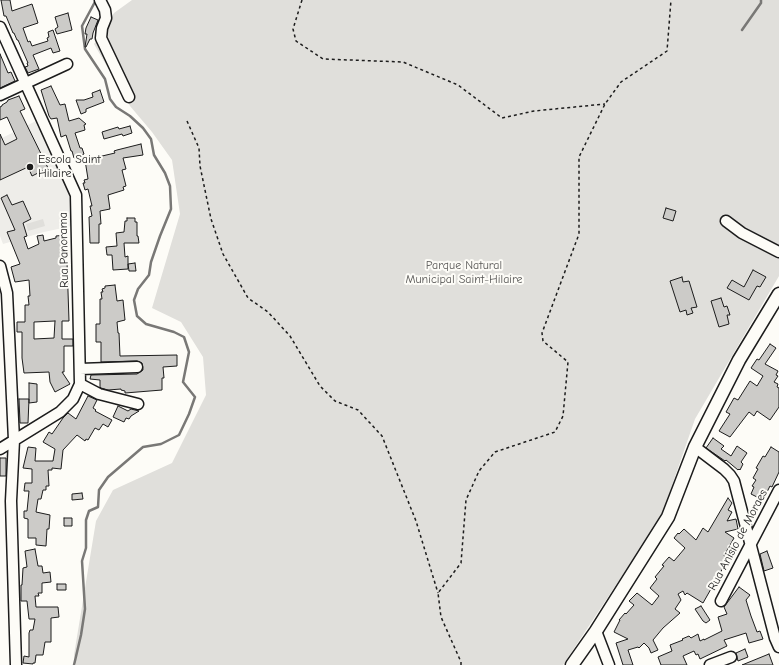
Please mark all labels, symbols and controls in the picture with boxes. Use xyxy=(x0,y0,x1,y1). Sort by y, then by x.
place label: Escola Saint Hilaire xyxy=(38,153,101,181)
marker: Escola Saint Hilaire xyxy=(25,162,35,172)
street label: Rua Panorama xyxy=(56,212,72,288)
park label: Parque Natural Municipal Saint-Hilaire xyxy=(405,259,523,287)
street label: Rua Anisio de Moraes xyxy=(705,487,771,593)

